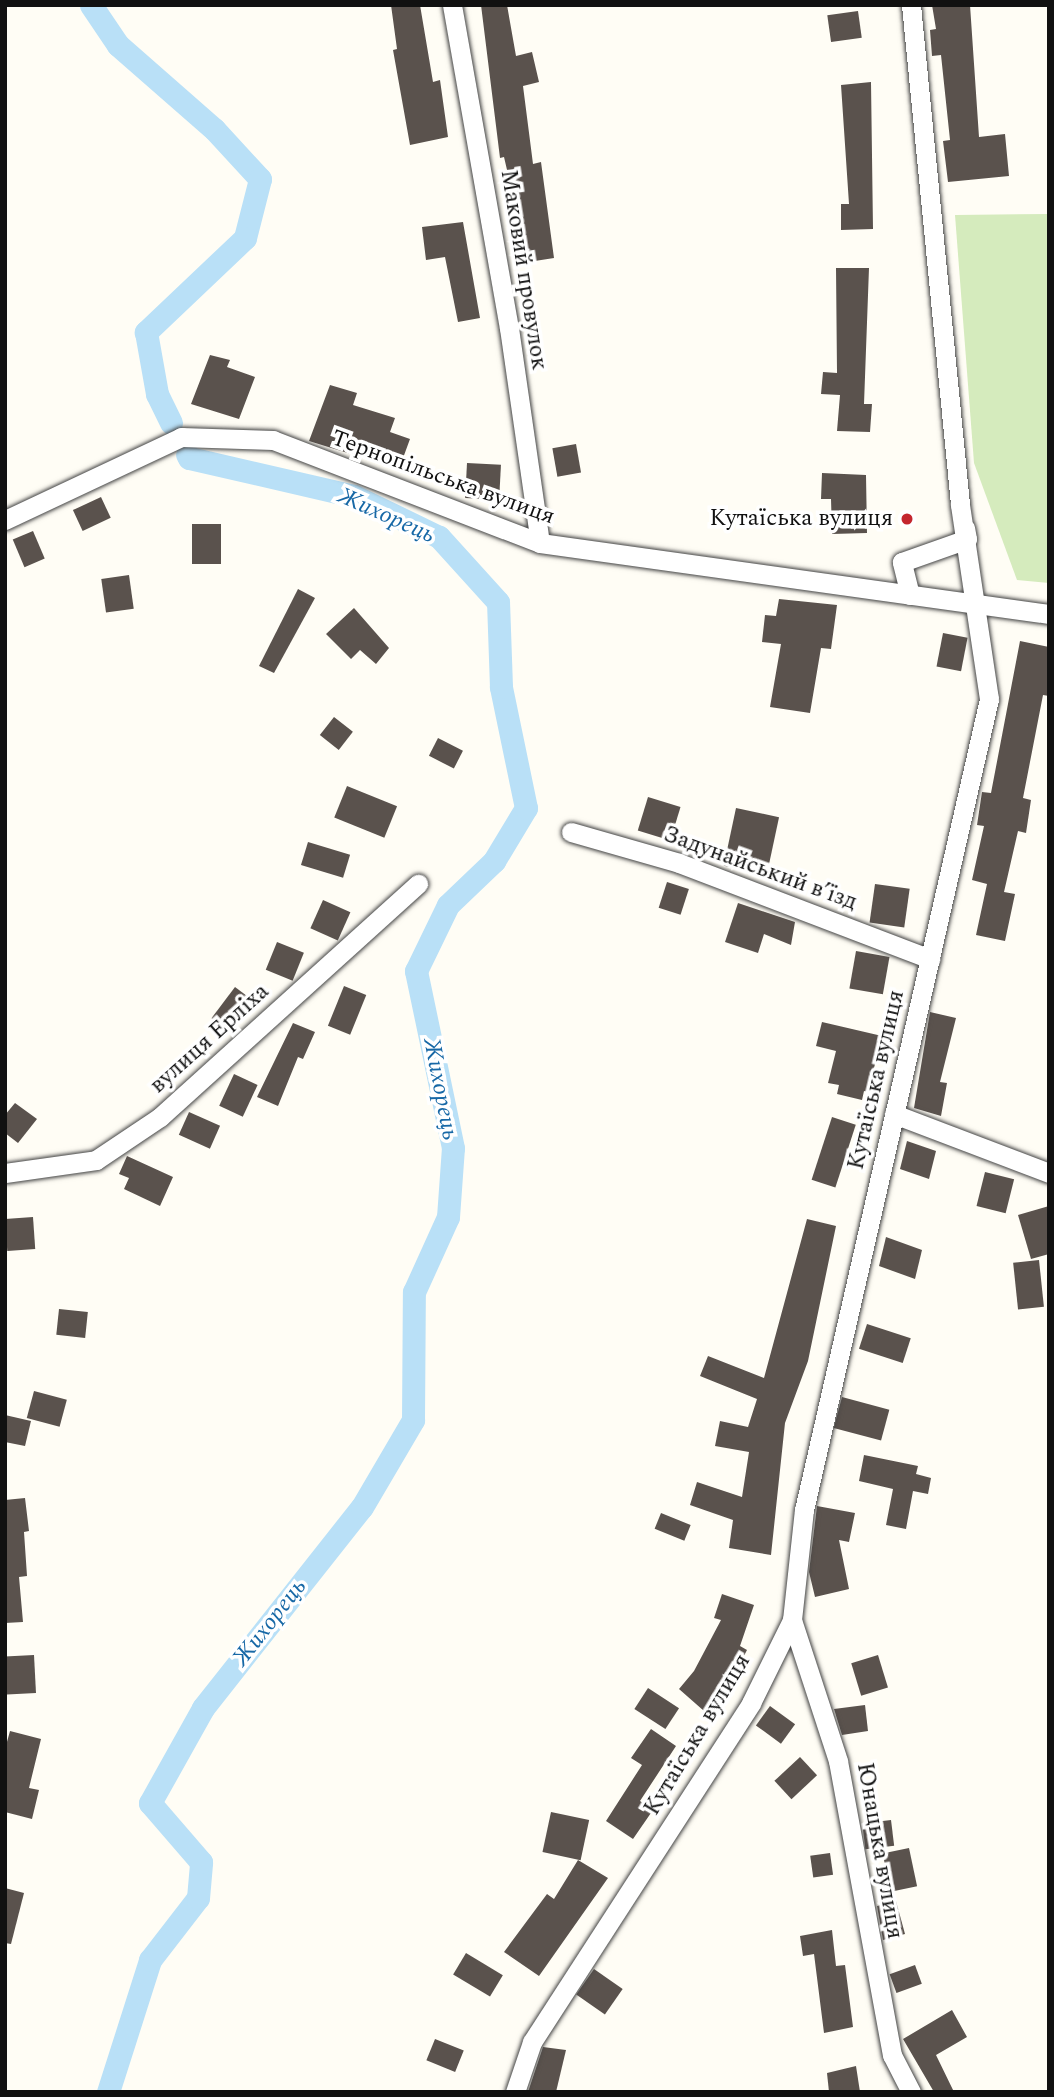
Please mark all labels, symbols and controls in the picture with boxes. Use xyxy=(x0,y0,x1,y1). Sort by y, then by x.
street label: Маковий провулок xyxy=(494,168,552,372)
street label: Тернопільська вулиця xyxy=(328,425,558,531)
water label: Жихорець xyxy=(333,482,439,550)
place label: Кутаїська вулиця xyxy=(710,505,893,533)
marker: Кутаїська вулиця xyxy=(899,511,915,527)
street label: Задунайський в’їзд xyxy=(659,821,861,917)
street label: вулиця Ерліха xyxy=(145,978,275,1100)
street label: Кутаїська вулиця xyxy=(843,988,911,1172)
water label: Жихорець xyxy=(416,1035,464,1143)
water label: Жихорець xyxy=(227,1573,313,1673)
street label: Кутаїська вулиця xyxy=(639,1649,757,1821)
street label: Юнацька вулиця xyxy=(850,1761,908,1941)

